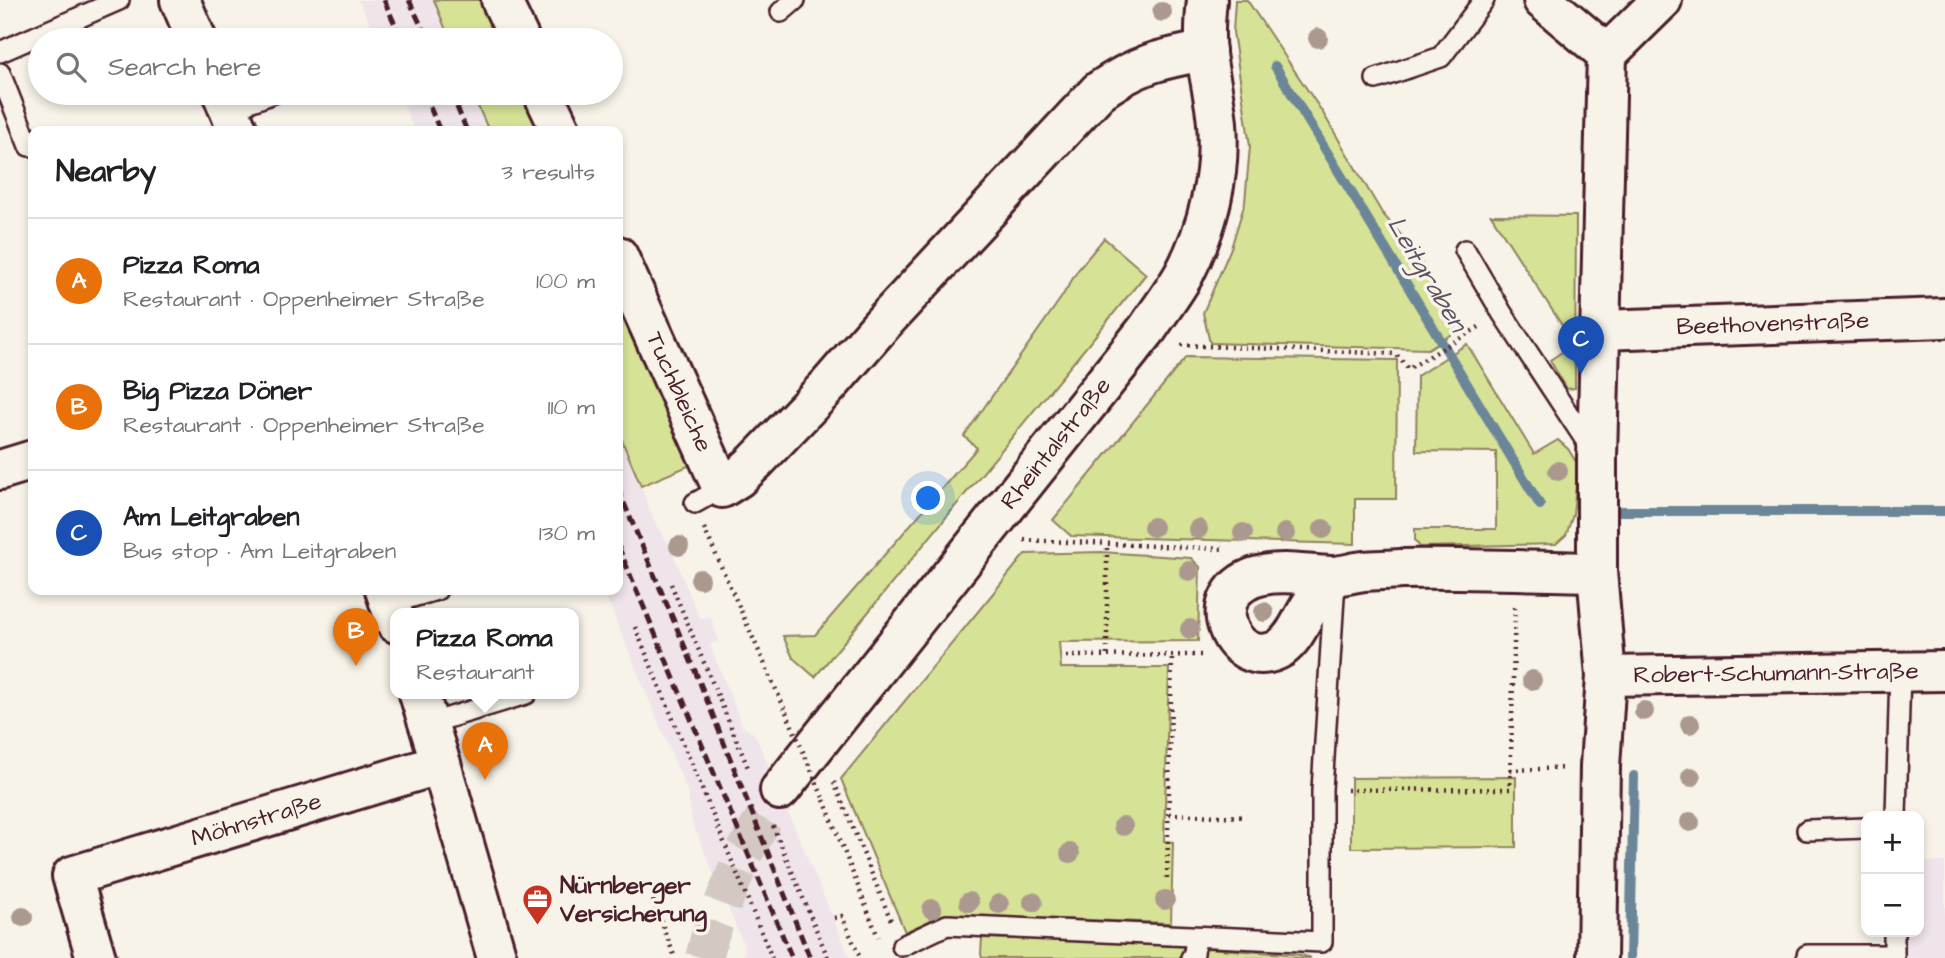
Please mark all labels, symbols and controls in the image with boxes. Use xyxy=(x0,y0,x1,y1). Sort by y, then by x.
search box xyxy=(28,28,623,105)
icon: search xyxy=(52,48,90,86)
text: Search here xyxy=(108,49,261,85)
text: Nearby xyxy=(56,151,156,193)
text: 3 results xyxy=(501,156,595,188)
water label: Leitgraben xyxy=(1377,209,1477,341)
text: Pizza Roma xyxy=(123,247,260,283)
text: A xyxy=(72,265,86,297)
text: 100 m xyxy=(536,265,595,297)
text: Restaurant · Oppenheimer Straße xyxy=(123,283,485,315)
street label: Beethovenstraße xyxy=(1676,304,1870,344)
pin: C xyxy=(1558,316,1604,374)
street label: Tuchbleiche xyxy=(637,327,721,457)
street label: Rheintalstraße xyxy=(993,370,1119,517)
text: Big Pizza Döner xyxy=(123,373,312,409)
text: B xyxy=(71,391,87,423)
text: 110 m xyxy=(547,391,595,423)
text: Restaurant · Oppenheimer Straße xyxy=(123,409,485,441)
your location xyxy=(911,481,945,515)
text: Am Leitgraben xyxy=(123,499,299,535)
text: C xyxy=(71,517,87,549)
text: 130 m xyxy=(539,517,595,549)
text: Bus stop · Am Leitgraben xyxy=(123,535,396,567)
pin: B xyxy=(333,608,379,666)
popup xyxy=(390,608,579,699)
text: Pizza Roma xyxy=(416,620,553,656)
street label: Robert-Schumann-Straße xyxy=(1633,654,1919,693)
text: Restaurant xyxy=(416,656,535,688)
pin: A xyxy=(462,722,508,780)
street label: Möhnstraße xyxy=(187,784,326,856)
map controls xyxy=(1861,811,1924,937)
button: + xyxy=(1861,811,1924,874)
place label: Nürnberger Versicherung xyxy=(559,869,707,932)
button: − xyxy=(1861,874,1924,937)
office icon: Nürnberger Versicherung xyxy=(520,883,554,927)

